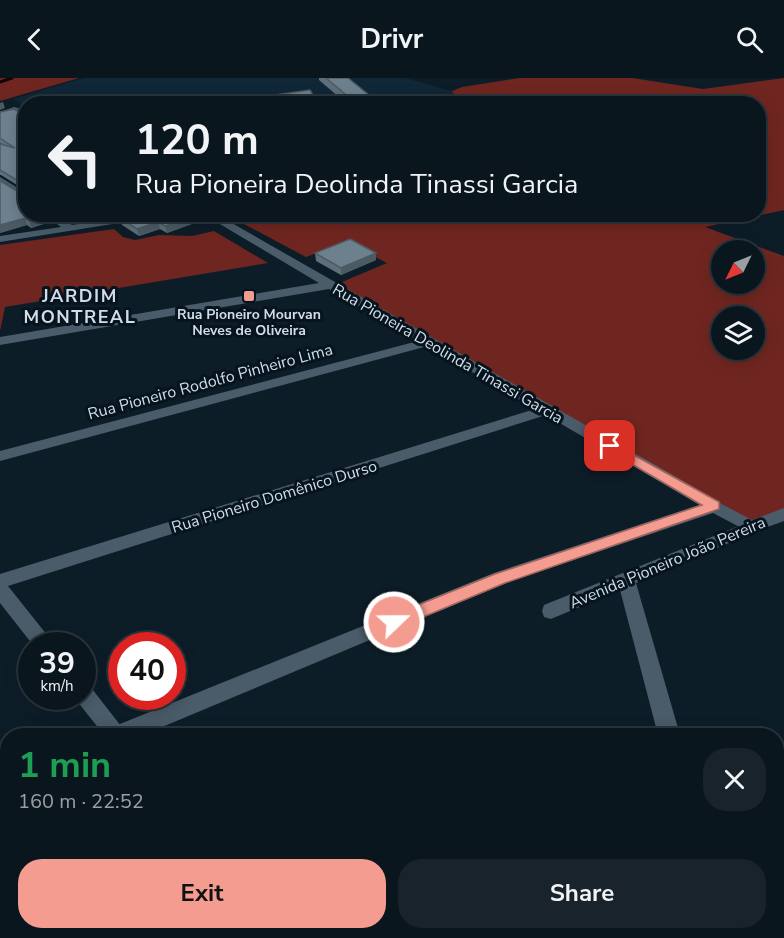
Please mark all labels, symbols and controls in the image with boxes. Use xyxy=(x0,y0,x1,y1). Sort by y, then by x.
text: Drivr xyxy=(361,21,423,58)
icon: back xyxy=(18,23,51,56)
icon: search xyxy=(733,23,766,56)
text: 120 m xyxy=(135,112,259,169)
icon: left xyxy=(36,120,114,198)
text: Rua Pioneira Deolinda Tinassi Garcia xyxy=(135,166,578,203)
north arrow xyxy=(711,240,765,294)
map controls xyxy=(711,240,765,360)
street label: Rua Pioneira Deolinda Tinassi Garcia xyxy=(328,279,567,429)
district label: JARDIM MONTREAL xyxy=(24,284,136,329)
marker: Rua Pioneiro Mourvan Neves de Oliveira xyxy=(242,289,256,303)
place label: Rua Pioneiro Mourvan Neves de Oliveira xyxy=(177,305,321,340)
button: layers xyxy=(711,306,765,360)
street label: Rua Pioneiro Rodolfo Pinheiro Lima xyxy=(85,339,335,425)
pin xyxy=(584,420,635,471)
icon: arrive xyxy=(593,429,626,462)
street label: Rua Pioneiro Domênico Durso xyxy=(169,455,380,539)
street label: Avenida Pioneiro João Pereira xyxy=(566,512,769,614)
position arrow xyxy=(362,590,426,654)
speed limit sign: 40 xyxy=(108,632,186,710)
text: 39 xyxy=(39,643,75,684)
text: km/h xyxy=(40,676,74,696)
text: 1 min xyxy=(18,741,111,790)
button: close xyxy=(703,748,766,811)
text: 160 m · 22:52 xyxy=(18,788,144,815)
button: Exit xyxy=(18,859,386,928)
button: Share xyxy=(398,859,766,928)

